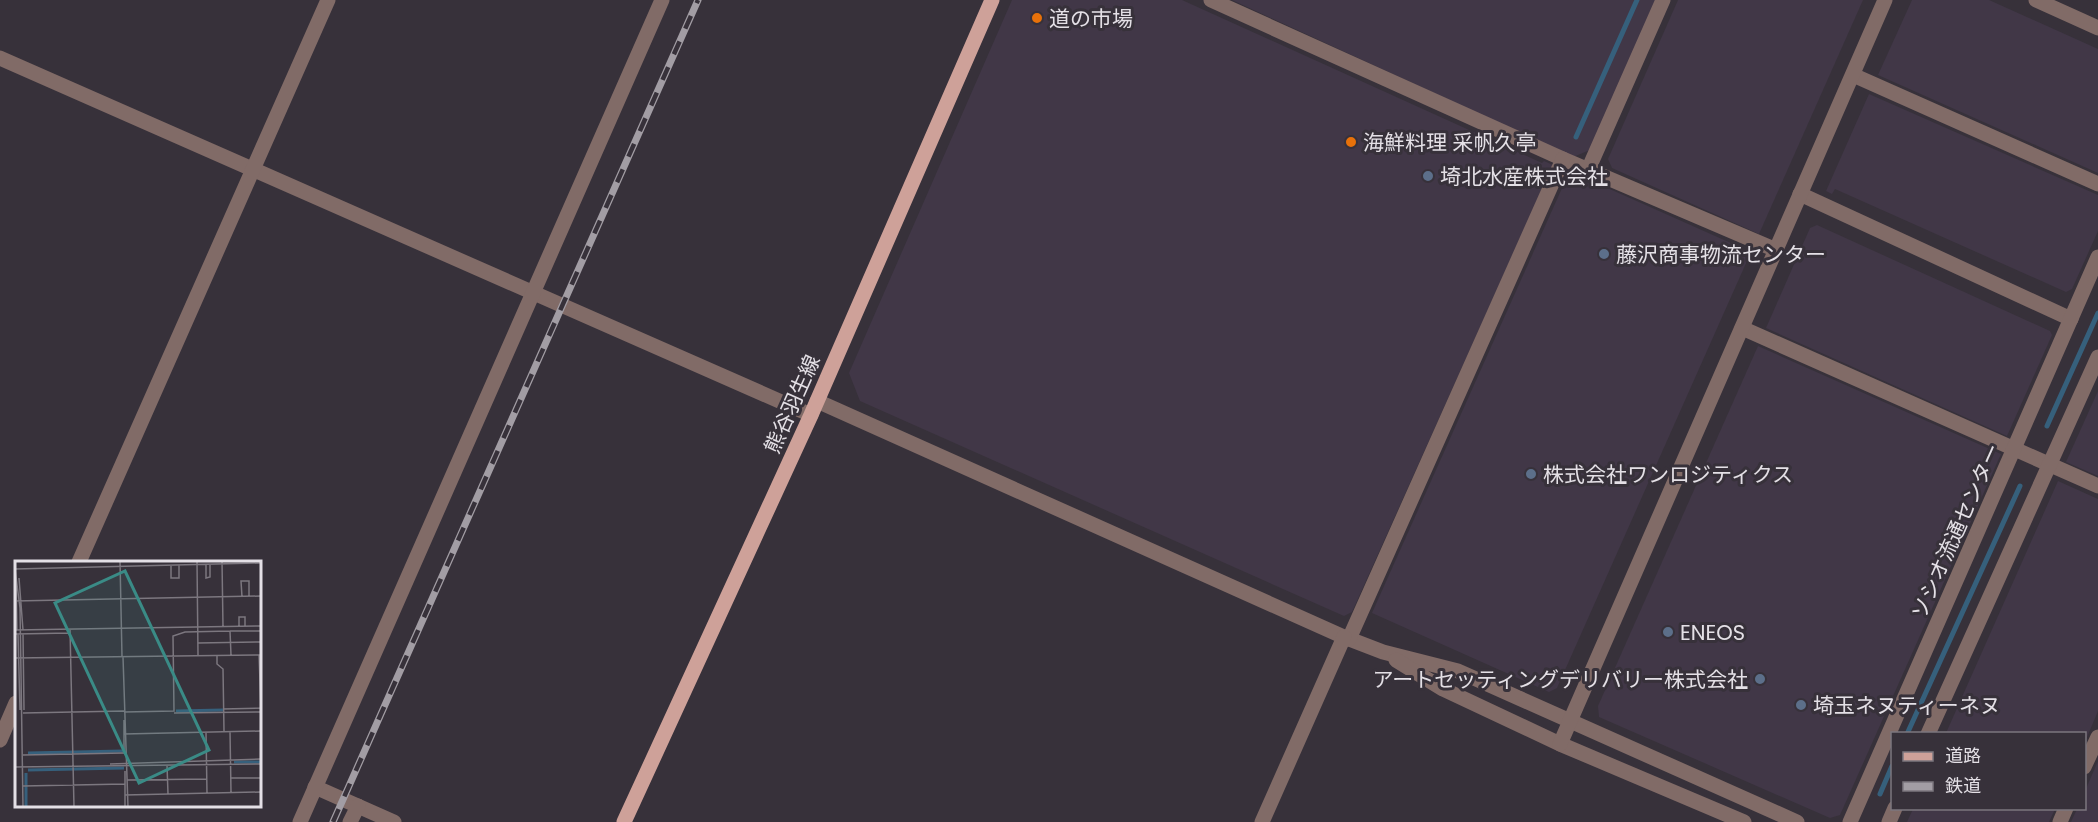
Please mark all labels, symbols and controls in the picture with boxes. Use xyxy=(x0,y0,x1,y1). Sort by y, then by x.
place label: 道の市場 xyxy=(1049,4,1133,33)
marker: 道の市場 xyxy=(1030,11,1044,25)
place label: 海鮮料理 采帆久亭 xyxy=(1363,128,1537,157)
marker: 海鮮料理 采帆久亭 xyxy=(1344,135,1358,149)
place label: 埼北水産株式会社 xyxy=(1440,162,1608,191)
marker: 埼北水産株式会社 xyxy=(1421,169,1435,183)
place label: 藤沢商事物流センター xyxy=(1616,240,1826,269)
marker: 藤沢商事物流センター xyxy=(1597,247,1611,261)
street label: 熊谷羽生線 xyxy=(757,350,827,458)
street label: ソシオ流通センター xyxy=(1904,439,2008,623)
place label: 株式会社ワンロジティクス xyxy=(1543,460,1793,489)
marker: 株式会社ワンロジティクス xyxy=(1524,467,1538,481)
inset map xyxy=(15,561,261,807)
place label: ENEOS xyxy=(1680,618,1745,647)
marker: ENEOS xyxy=(1661,625,1675,639)
place label: アートセッティングデリバリー株式会社 xyxy=(1373,665,1748,694)
marker: アートセッティングデリバリー株式会社 xyxy=(1753,672,1767,686)
place label: 埼玉ネヌティーネヌ xyxy=(1813,691,2001,720)
marker: 埼玉ネヌティーネヌ xyxy=(1794,698,1808,712)
legend xyxy=(1891,732,2086,810)
text: 道路 xyxy=(1945,743,1981,768)
text: 鉄道 xyxy=(1945,773,1981,798)

